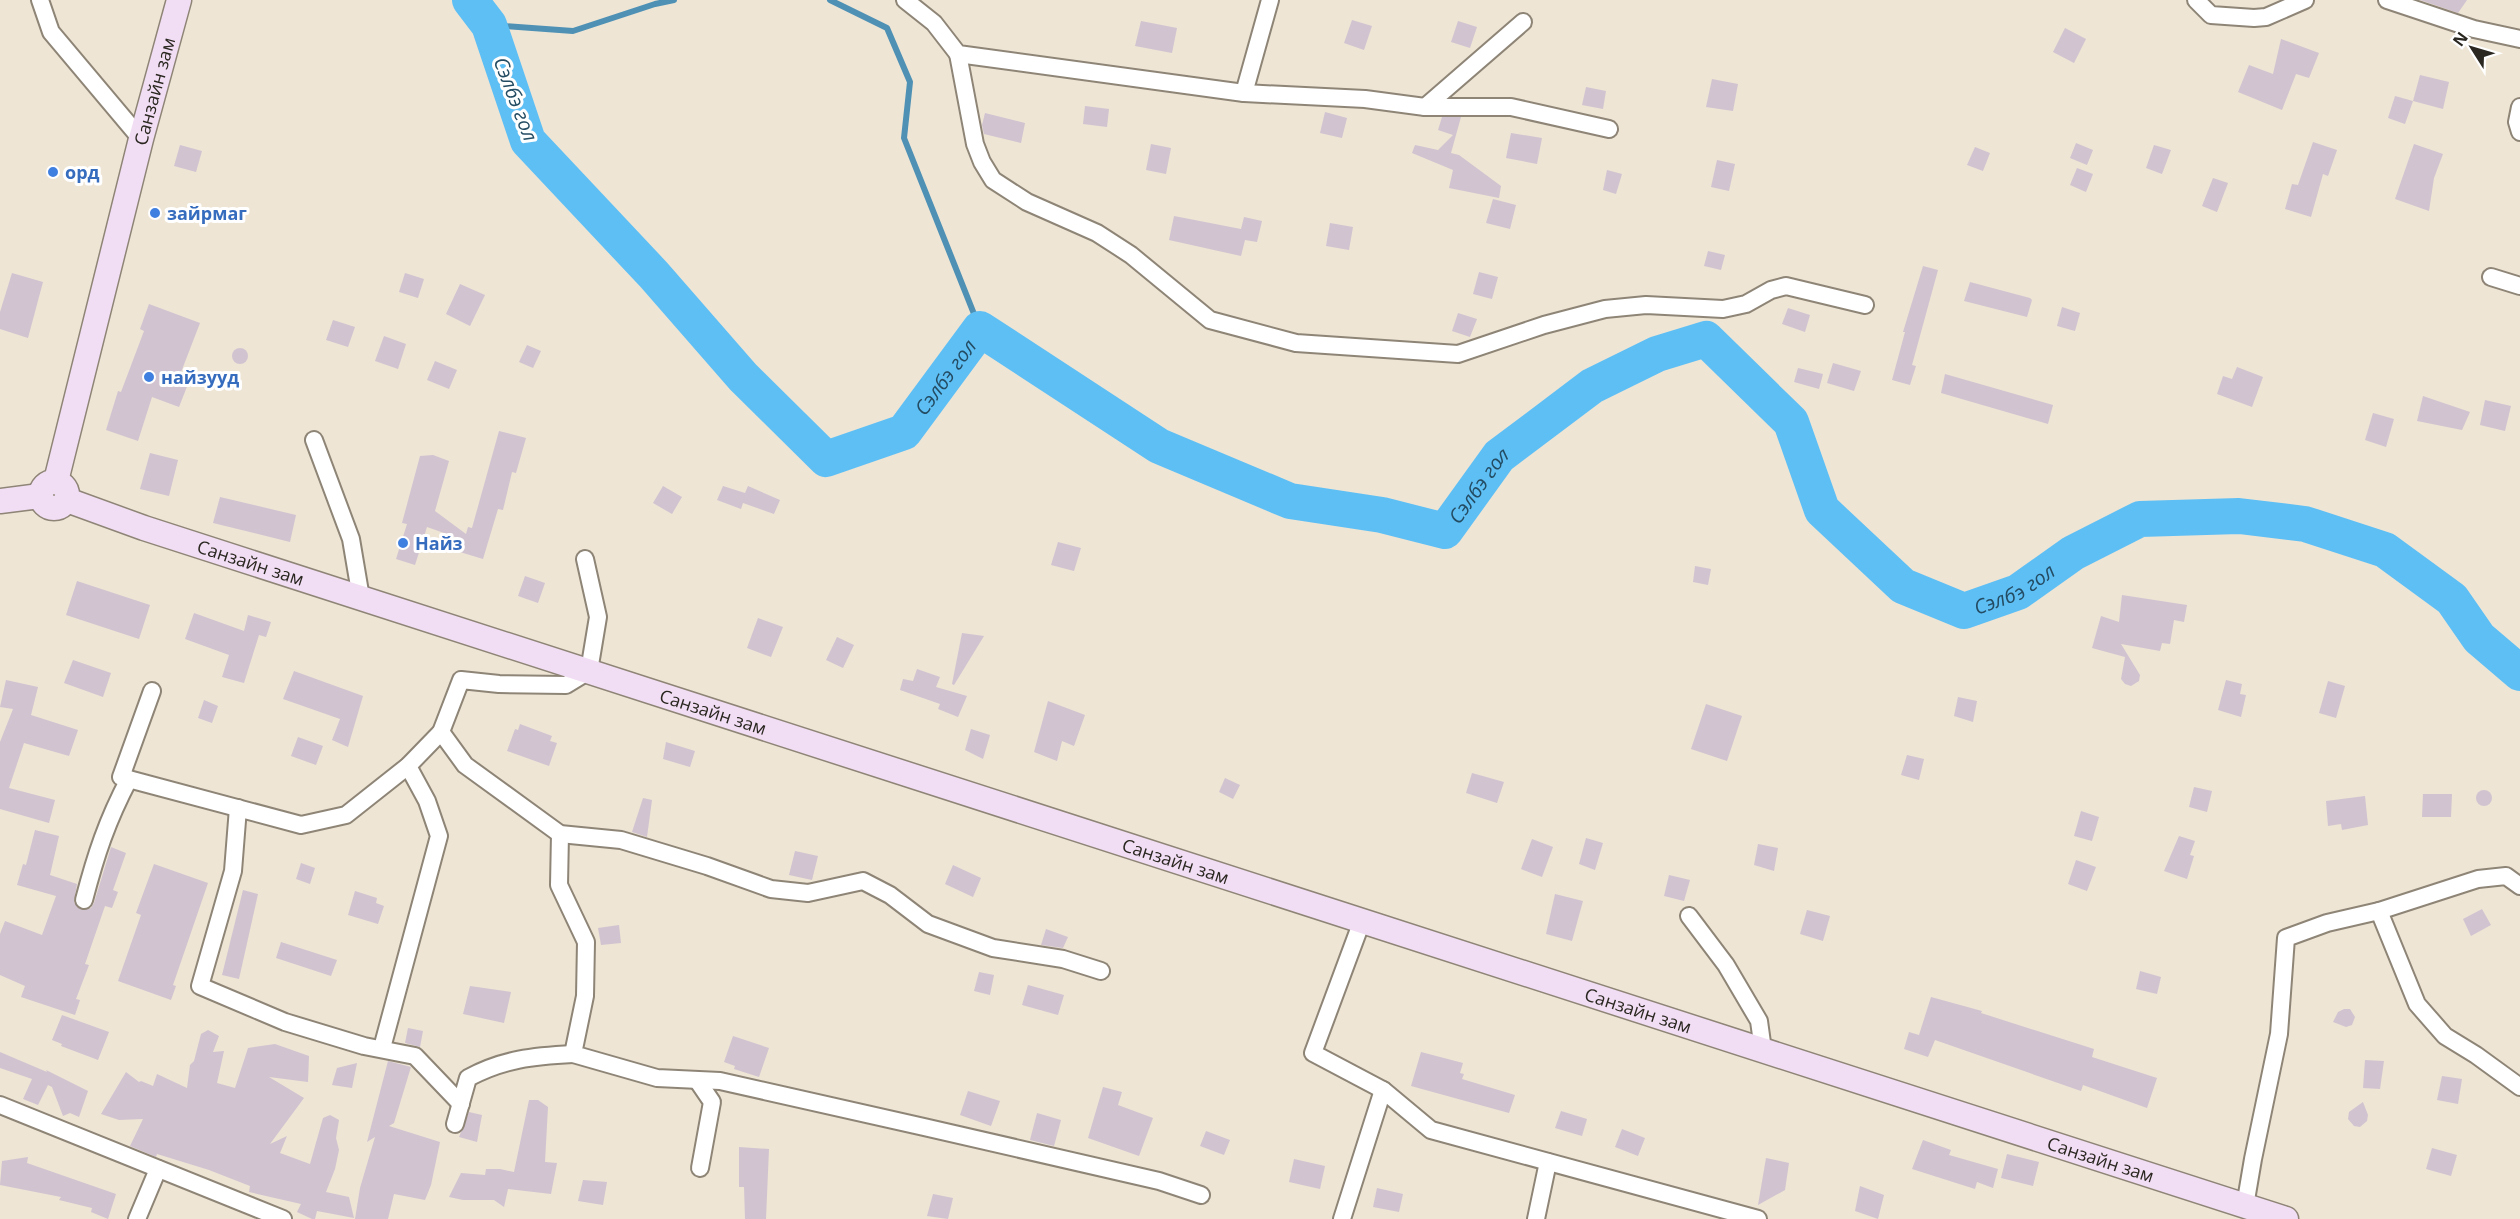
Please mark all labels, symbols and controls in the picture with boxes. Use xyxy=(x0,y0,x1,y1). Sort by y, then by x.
north arrow xyxy=(2442,18,2502,78)
text: N xyxy=(2447,27,2473,51)
street label: Санзайн зам xyxy=(128,34,180,148)
water label: Сэлбэ гол xyxy=(488,53,544,145)
place label: орд xyxy=(65,160,100,184)
marker: орд xyxy=(46,165,60,179)
place label: зайрмаг xyxy=(167,201,247,225)
marker: зайрмаг xyxy=(148,206,162,220)
water label: Сэлбэ гол xyxy=(908,333,982,420)
place label: найзууд xyxy=(161,365,239,389)
marker: найзууд xyxy=(142,370,156,384)
water label: Сэлбэ гол xyxy=(1441,440,1514,529)
place label: Найз xyxy=(415,531,463,555)
street label: Санзайн зам xyxy=(194,534,307,591)
marker: Найз xyxy=(396,536,410,550)
water label: Сэлбэ гол xyxy=(1970,557,2060,620)
street label: Санзайн зам xyxy=(657,683,770,740)
street label: Санзайн зам xyxy=(1119,832,1232,889)
street label: Санзайн зам xyxy=(1582,982,1695,1038)
street label: Санзайн зам xyxy=(2044,1131,2157,1188)

